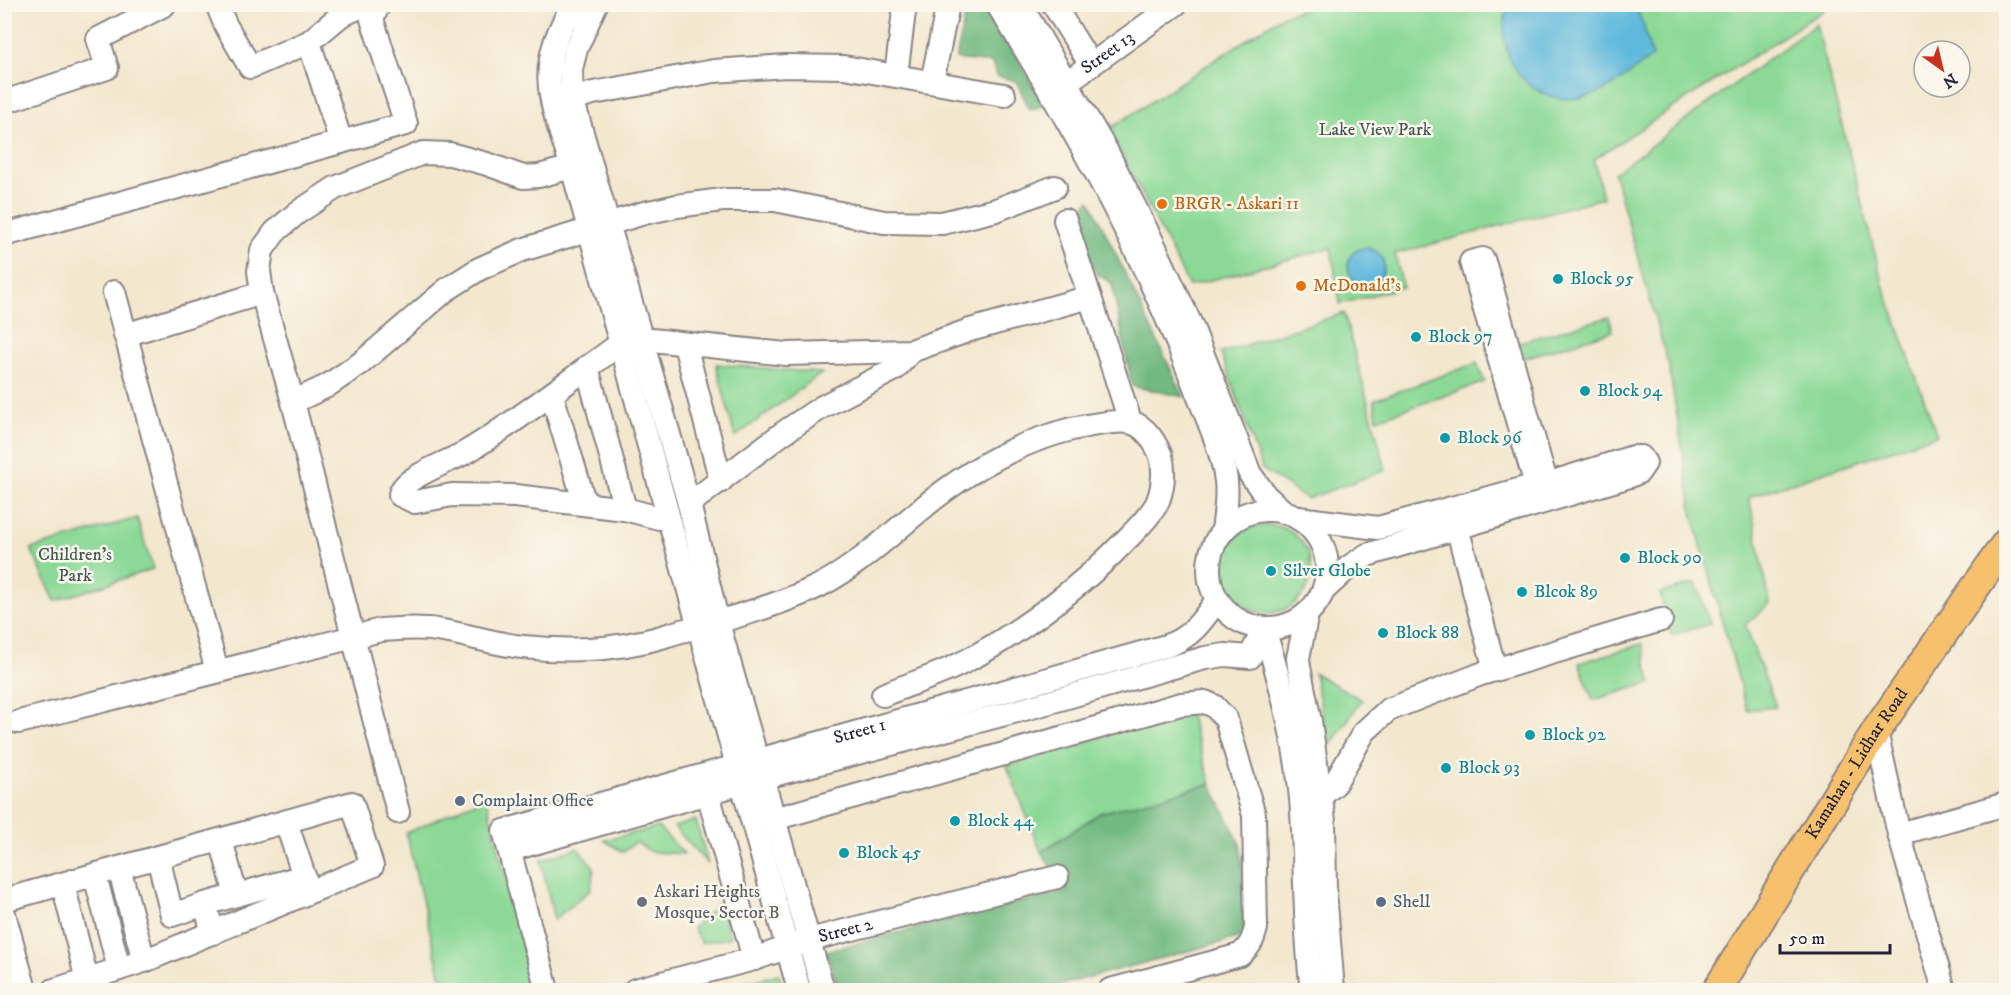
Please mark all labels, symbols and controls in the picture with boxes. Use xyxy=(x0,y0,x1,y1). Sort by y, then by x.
street label: Street 13 xyxy=(1077,27,1138,79)
north arrow xyxy=(1912,39,1972,99)
text: N xyxy=(1939,69,1961,93)
park label: Lake View Park xyxy=(1318,119,1432,141)
place label: BRGR - Askari 11 xyxy=(1174,193,1299,215)
marker: BRGR - Askari 11 xyxy=(1155,197,1169,211)
place label: Block 95 xyxy=(1570,268,1634,290)
marker: Block 95 xyxy=(1551,272,1565,286)
place label: McDonald's xyxy=(1313,275,1401,297)
marker: McDonald's xyxy=(1294,279,1308,293)
place label: Block 97 xyxy=(1428,326,1492,348)
marker: Block 97 xyxy=(1409,330,1423,344)
place label: Block 94 xyxy=(1597,380,1663,402)
marker: Block 94 xyxy=(1578,384,1592,398)
place label: Block 96 xyxy=(1457,427,1522,449)
marker: Block 96 xyxy=(1438,431,1452,445)
park label: Children's Park xyxy=(38,544,112,587)
place label: Block 90 xyxy=(1637,547,1702,569)
marker: Block 90 xyxy=(1618,551,1632,565)
place label: Silver Globe xyxy=(1283,560,1371,582)
marker: Silver Globe xyxy=(1264,564,1278,578)
place label: Blcok 89 xyxy=(1534,581,1598,603)
marker: Blcok 89 xyxy=(1515,585,1529,599)
place label: Block 88 xyxy=(1395,622,1459,644)
marker: Block 88 xyxy=(1376,626,1390,640)
street label: Kamahan - Lidhar Road xyxy=(1801,684,1913,843)
street label: Street 1 xyxy=(831,714,888,749)
place label: Block 92 xyxy=(1542,724,1606,746)
marker: Block 92 xyxy=(1523,728,1537,742)
place label: Block 93 xyxy=(1458,757,1520,779)
marker: Block 93 xyxy=(1439,761,1453,775)
place label: Complaint Office xyxy=(472,790,594,812)
marker: Complaint Office xyxy=(453,794,467,808)
place label: Block 44 xyxy=(967,810,1034,832)
marker: Block 44 xyxy=(948,814,962,828)
place label: Block 45 xyxy=(856,842,921,864)
marker: Block 45 xyxy=(837,846,851,860)
place label: Askari Heights Mosque, Sector B xyxy=(654,881,780,924)
place label: Shell xyxy=(1393,891,1431,913)
marker: Askari Heights Mosque, Sector B xyxy=(635,895,649,909)
marker: Shell xyxy=(1374,895,1388,909)
street label: Street 2 xyxy=(816,913,875,948)
scale bar xyxy=(1780,917,1890,955)
text: 50 m xyxy=(1789,928,1825,950)

